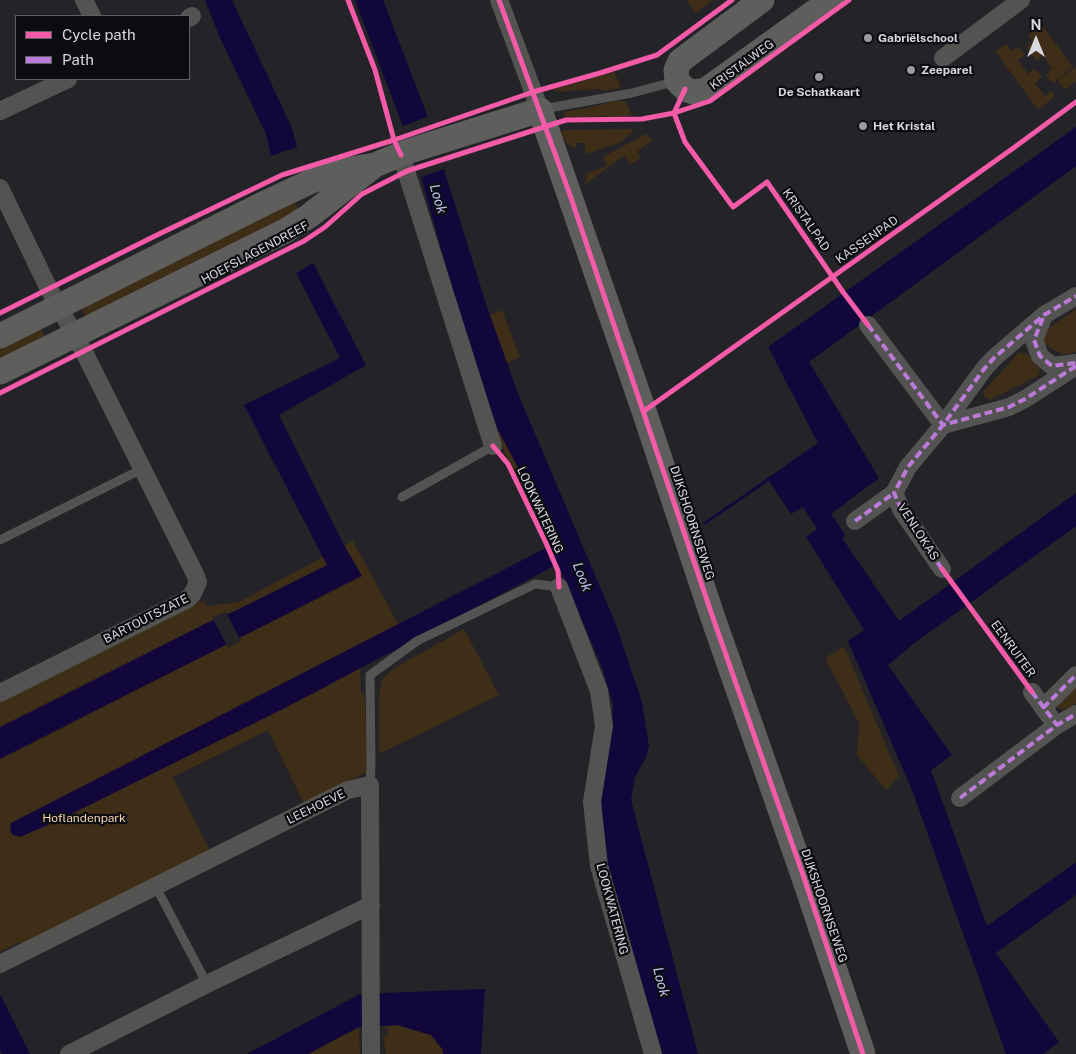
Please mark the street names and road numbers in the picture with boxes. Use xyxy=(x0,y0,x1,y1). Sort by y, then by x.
street label: KRISTALWEG xyxy=(707,37,777,93)
street label: KRISTALPAD xyxy=(779,186,833,254)
street label: KASSENPAD xyxy=(833,213,901,267)
street label: HOEFSLAGENDREEF xyxy=(199,219,311,287)
street label: LOOKWATERING xyxy=(514,464,566,556)
street label: DIJKSHOORNSEWEG xyxy=(667,464,717,582)
street label: VENLOKAS xyxy=(894,501,942,563)
street label: BARTOUTSZATE xyxy=(101,591,191,647)
street label: EENRUITER xyxy=(988,618,1038,680)
street label: LEEHOEVE xyxy=(285,787,347,827)
street label: DIJKSHOORNSEWEG xyxy=(798,847,850,965)
street label: LOOKWATERING xyxy=(593,862,631,956)

